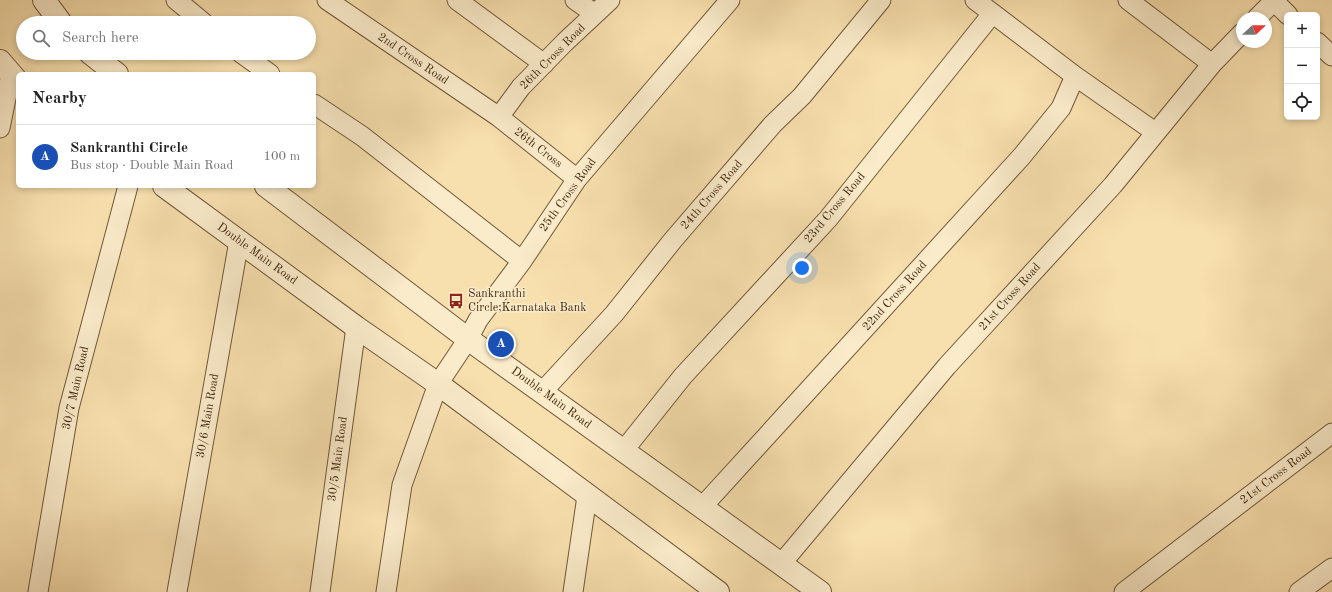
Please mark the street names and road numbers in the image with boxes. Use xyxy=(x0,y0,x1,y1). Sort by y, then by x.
street label: 26th Cross Road xyxy=(518,22,588,92)
street label: 2nd Cross Road xyxy=(375,31,451,87)
street label: 26th Cross xyxy=(512,126,564,170)
street label: 25th Cross Road xyxy=(537,156,599,234)
street label: 24th Cross Road xyxy=(679,158,745,232)
street label: 23rd Cross Road xyxy=(802,170,868,246)
street label: Double Main Road xyxy=(215,221,299,287)
street label: 22nd Cross Road xyxy=(861,259,929,333)
street label: 21st Cross Road xyxy=(977,261,1043,333)
street label: 30/7 Main Road xyxy=(61,345,91,431)
street label: Double Main Road xyxy=(509,365,593,431)
street label: 30/6 Main Road xyxy=(195,373,221,459)
street label: 30/5 Main Road xyxy=(325,416,350,502)
street label: 21st Cross Road xyxy=(1238,445,1314,507)

